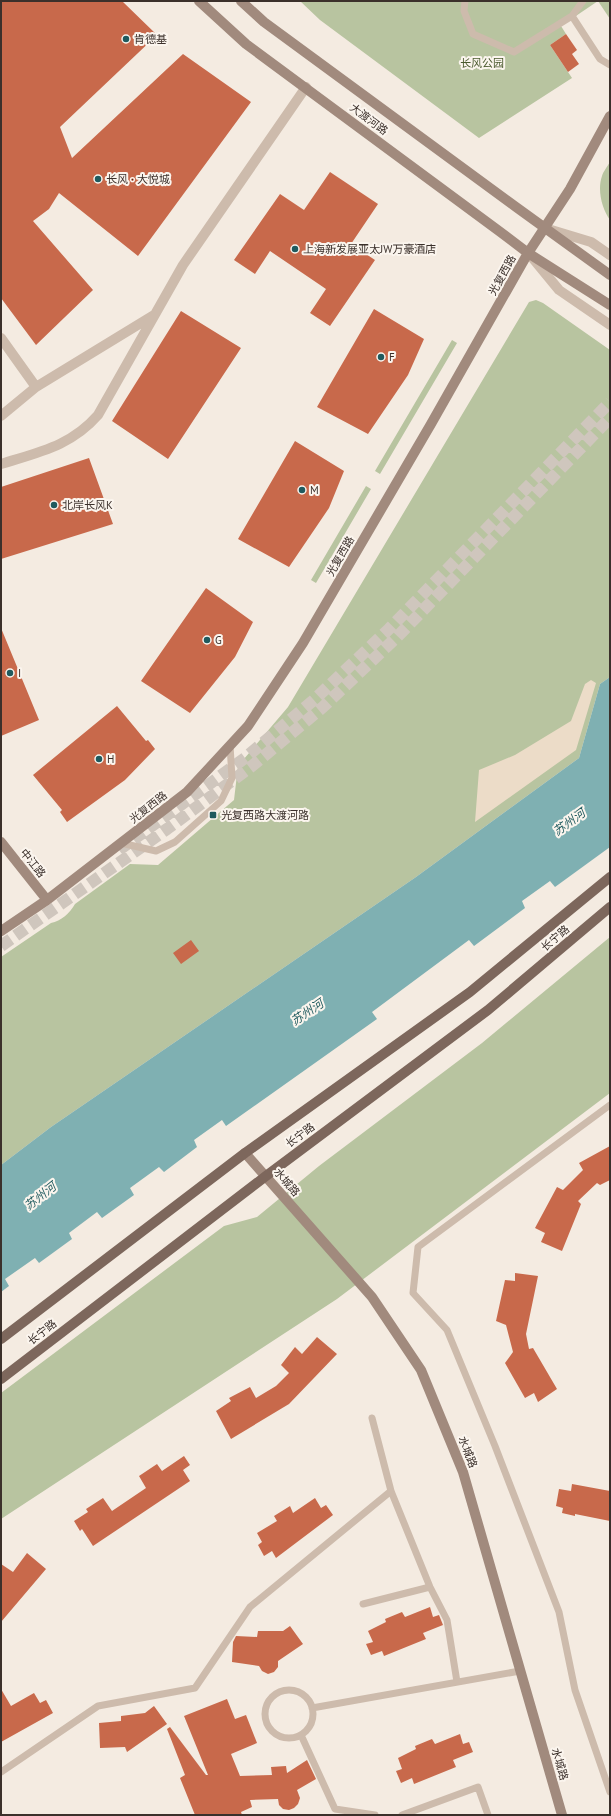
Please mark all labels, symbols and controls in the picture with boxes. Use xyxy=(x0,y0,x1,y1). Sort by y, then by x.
place label: 肯德基 xyxy=(134,32,167,46)
marker: 肯德基 xyxy=(121,34,131,44)
park label: 长风公园 xyxy=(460,56,504,70)
street label: 大渡河路 xyxy=(347,100,391,138)
place label: 长风 · 大悦城 xyxy=(106,172,170,186)
marker: 长风 · 大悦城 xyxy=(93,174,103,184)
place label: 上海新发展亚太JW万豪酒店 xyxy=(303,242,436,256)
marker: 上海新发展亚太JW万豪酒店 xyxy=(290,244,300,254)
street label: 光复西路 xyxy=(485,252,519,298)
place label: F xyxy=(389,350,395,364)
marker: F xyxy=(376,352,386,362)
place label: M xyxy=(310,483,319,497)
marker: M xyxy=(297,485,307,495)
place label: 北岸长风K xyxy=(62,498,113,512)
marker: 北岸长风K xyxy=(49,500,59,510)
street label: 光复西路 xyxy=(323,533,357,579)
place label: G xyxy=(215,633,222,647)
marker: G xyxy=(202,635,212,645)
place label: I xyxy=(18,666,21,680)
marker: I xyxy=(5,668,15,678)
place label: H xyxy=(107,752,114,766)
marker: H xyxy=(94,754,104,764)
street label: 光复西路 xyxy=(126,788,170,826)
water label: 苏州河 xyxy=(550,804,590,839)
place label: 光复西路大渡河路 xyxy=(221,808,309,822)
marker: 光复西路大渡河路 xyxy=(208,810,218,820)
street label: 中江路 xyxy=(17,846,49,880)
street label: 长宁路 xyxy=(538,922,572,954)
water label: 苏州河 xyxy=(288,995,328,1028)
street label: 长宁路 xyxy=(283,1119,317,1151)
street label: 水城路 xyxy=(271,1165,303,1199)
water label: 苏州河 xyxy=(21,1178,60,1213)
street label: 长宁路 xyxy=(25,1316,59,1348)
street label: 水城路 xyxy=(456,1434,480,1470)
street label: 水城路 xyxy=(549,1746,571,1782)

